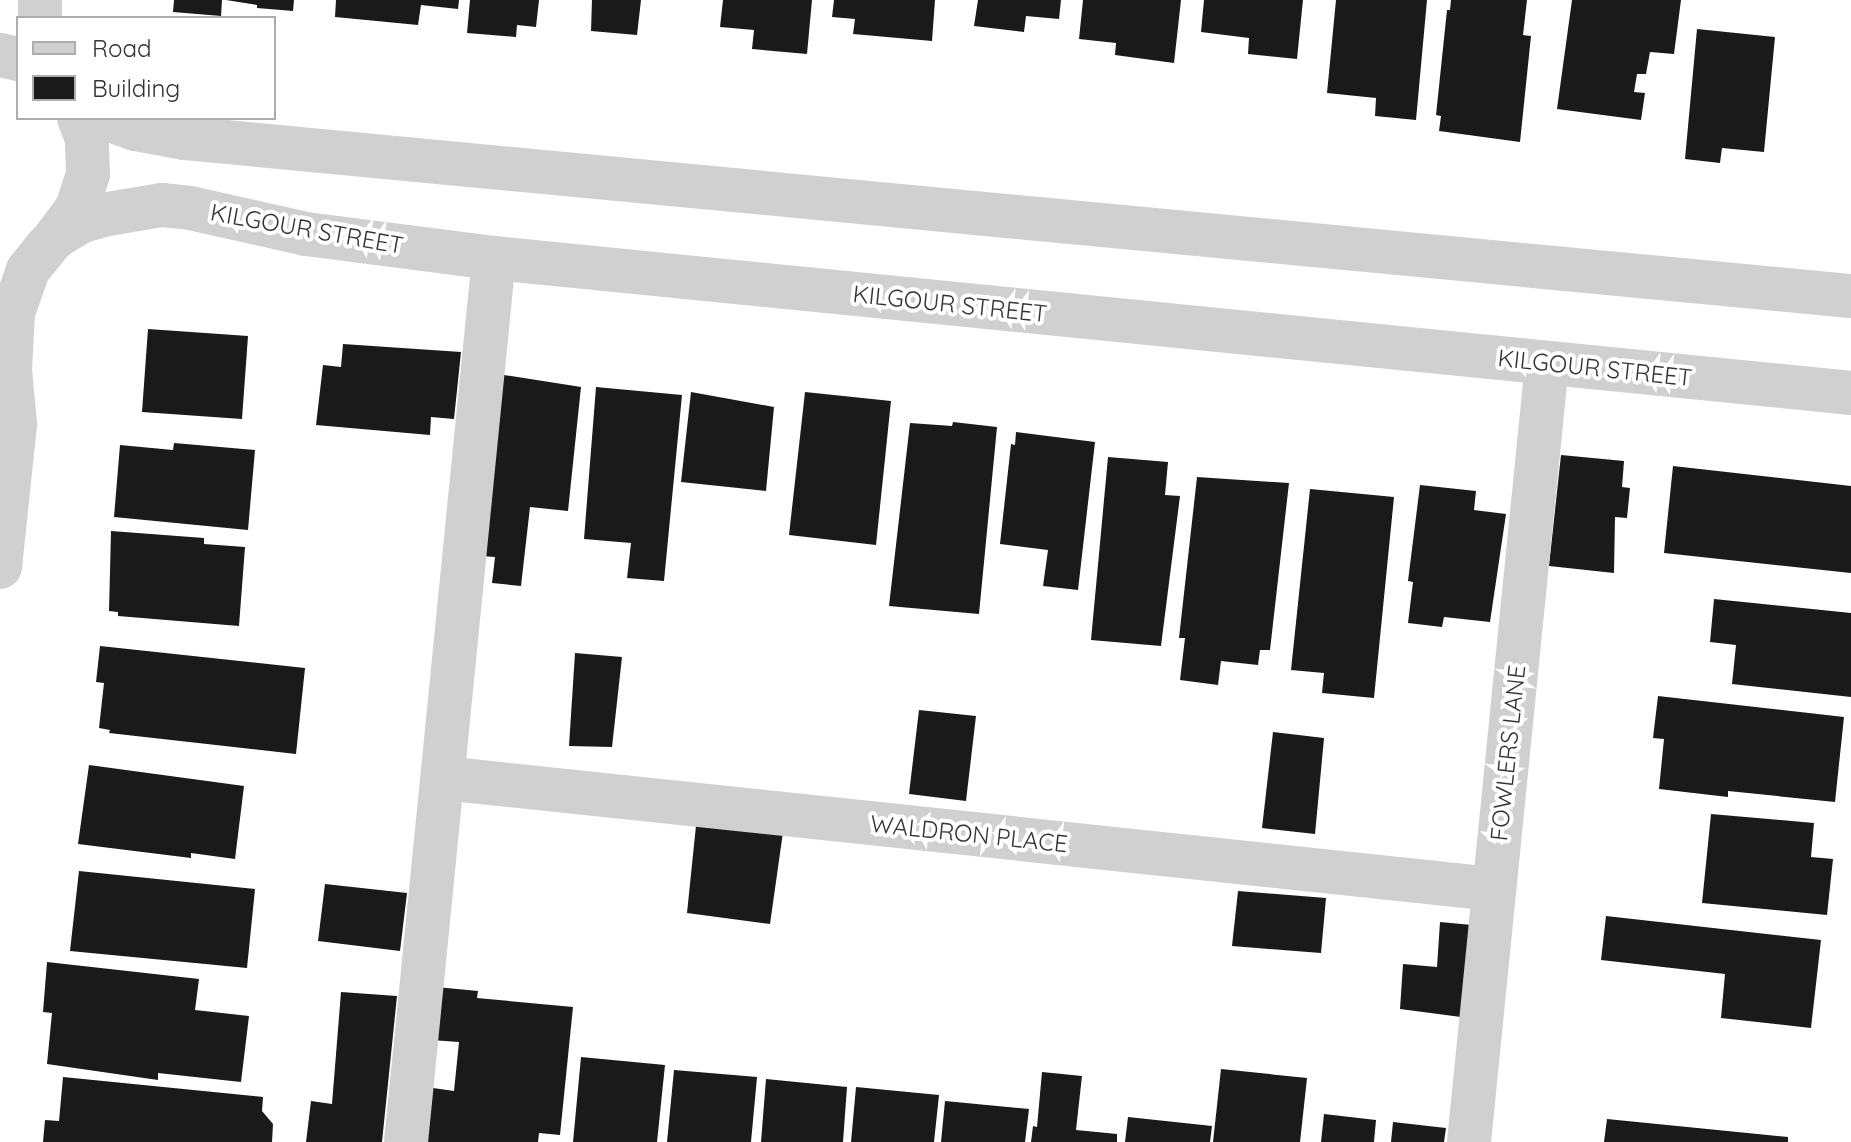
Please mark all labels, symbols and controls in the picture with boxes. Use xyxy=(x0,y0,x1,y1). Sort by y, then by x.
legend xyxy=(16,16,276,120)
text: Road xyxy=(92,33,152,63)
text: Building xyxy=(92,73,180,103)
street label: KILGOUR STREET xyxy=(208,198,406,260)
street label: KILGOUR STREET xyxy=(851,279,1049,329)
street label: KILGOUR STREET xyxy=(1496,343,1694,393)
street label: FOWLERS LANE xyxy=(1484,664,1532,842)
street label: WALDRON PLACE xyxy=(869,809,1069,859)

